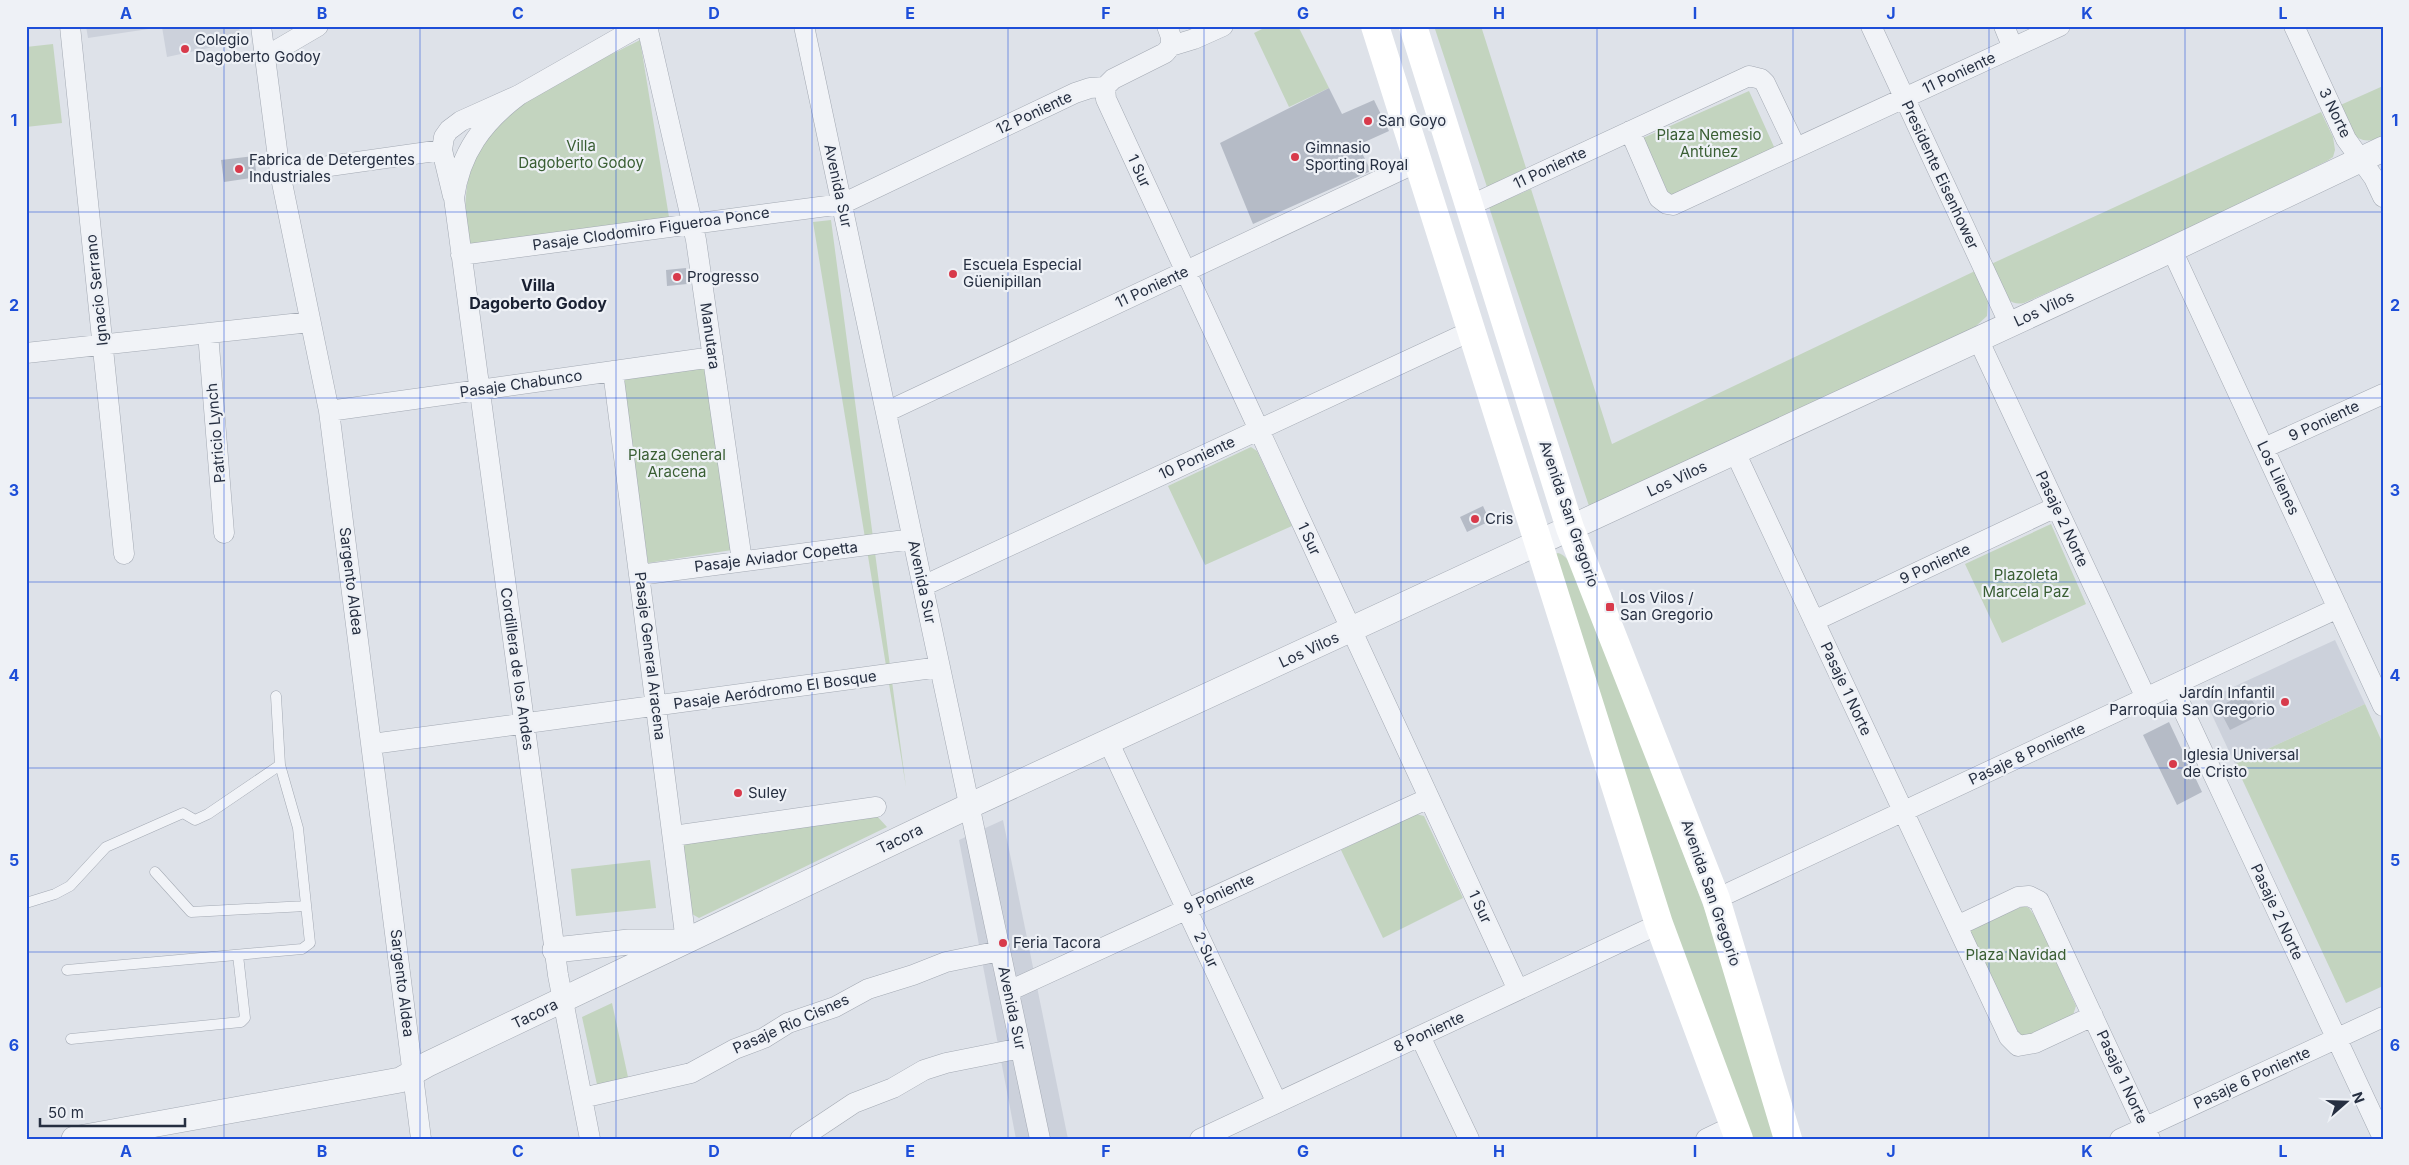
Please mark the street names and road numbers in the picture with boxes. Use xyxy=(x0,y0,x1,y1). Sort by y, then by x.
street label: 11 Poniente xyxy=(1919,47,1998,98)
street label: 3 Norte xyxy=(2315,85,2356,141)
street label: 12 Poniente xyxy=(993,87,1075,138)
street label: Presidente Eisenhower xyxy=(1898,97,1983,253)
street label: 11 Poniente xyxy=(1510,142,1589,193)
street label: Avenida Sur xyxy=(820,143,857,230)
street label: 1 Sur xyxy=(1124,151,1155,191)
street label: Pasaje Clodomiro Figueroa Ponce xyxy=(531,202,771,255)
street label: Ignacio Serrano xyxy=(81,233,112,347)
street label: 11 Poniente xyxy=(1112,261,1191,312)
street label: Los Vilos xyxy=(2011,286,2077,331)
street label: Manutara xyxy=(696,301,725,371)
street label: Pasaje Chabunco xyxy=(458,365,583,402)
street label: Patricio Lynch xyxy=(202,382,229,484)
street label: 9 Poniente xyxy=(2286,396,2362,445)
street label: 10 Poniente xyxy=(1156,432,1238,483)
street label: Avenida San Gregorio xyxy=(1535,438,1603,590)
street label: Los Lilenes xyxy=(2253,438,2304,518)
street label: Los Vilos xyxy=(1644,456,1710,501)
street label: Pasaje 2 Norte xyxy=(2032,468,2093,570)
street label: 1 Sur xyxy=(1294,519,1325,559)
street label: Sargento Aldea xyxy=(335,526,368,636)
street label: Pasaje Aviador Copetta xyxy=(693,537,859,576)
street label: Avenida Sur xyxy=(904,539,941,626)
street label: 9 Poniente xyxy=(1897,539,1973,588)
street label: Pasaje General Aracena xyxy=(631,571,670,741)
street label: Cordillera de los Andes xyxy=(497,586,538,752)
street label: Los Vilos xyxy=(1276,627,1342,672)
street label: Pasaje 1 Norte xyxy=(1817,639,1876,739)
street label: Pasaje Aeródromo El Bosque xyxy=(672,666,878,713)
street label: Pasaje 8 Poniente xyxy=(1965,718,2088,789)
street label: Avenida San Gregorio xyxy=(1677,817,1745,969)
street label: Tacora xyxy=(874,819,926,858)
street label: Pasaje 2 Norte xyxy=(2247,861,2308,963)
street label: 9 Poniente xyxy=(1181,869,1257,918)
street label: 1 Sur xyxy=(1465,887,1496,927)
street label: Sargento Aldea xyxy=(386,928,419,1038)
street label: 2 Sur xyxy=(1190,929,1223,971)
street label: Avenida Sur xyxy=(994,965,1031,1052)
street label: Pasaje Río Cisnes xyxy=(730,989,852,1058)
street label: Tacora xyxy=(509,994,561,1033)
street label: 8 Poniente xyxy=(1391,1007,1467,1056)
street label: Pasaje 1 Norte xyxy=(2093,1027,2152,1127)
street label: Pasaje 6 Poniente xyxy=(2190,1042,2313,1113)

